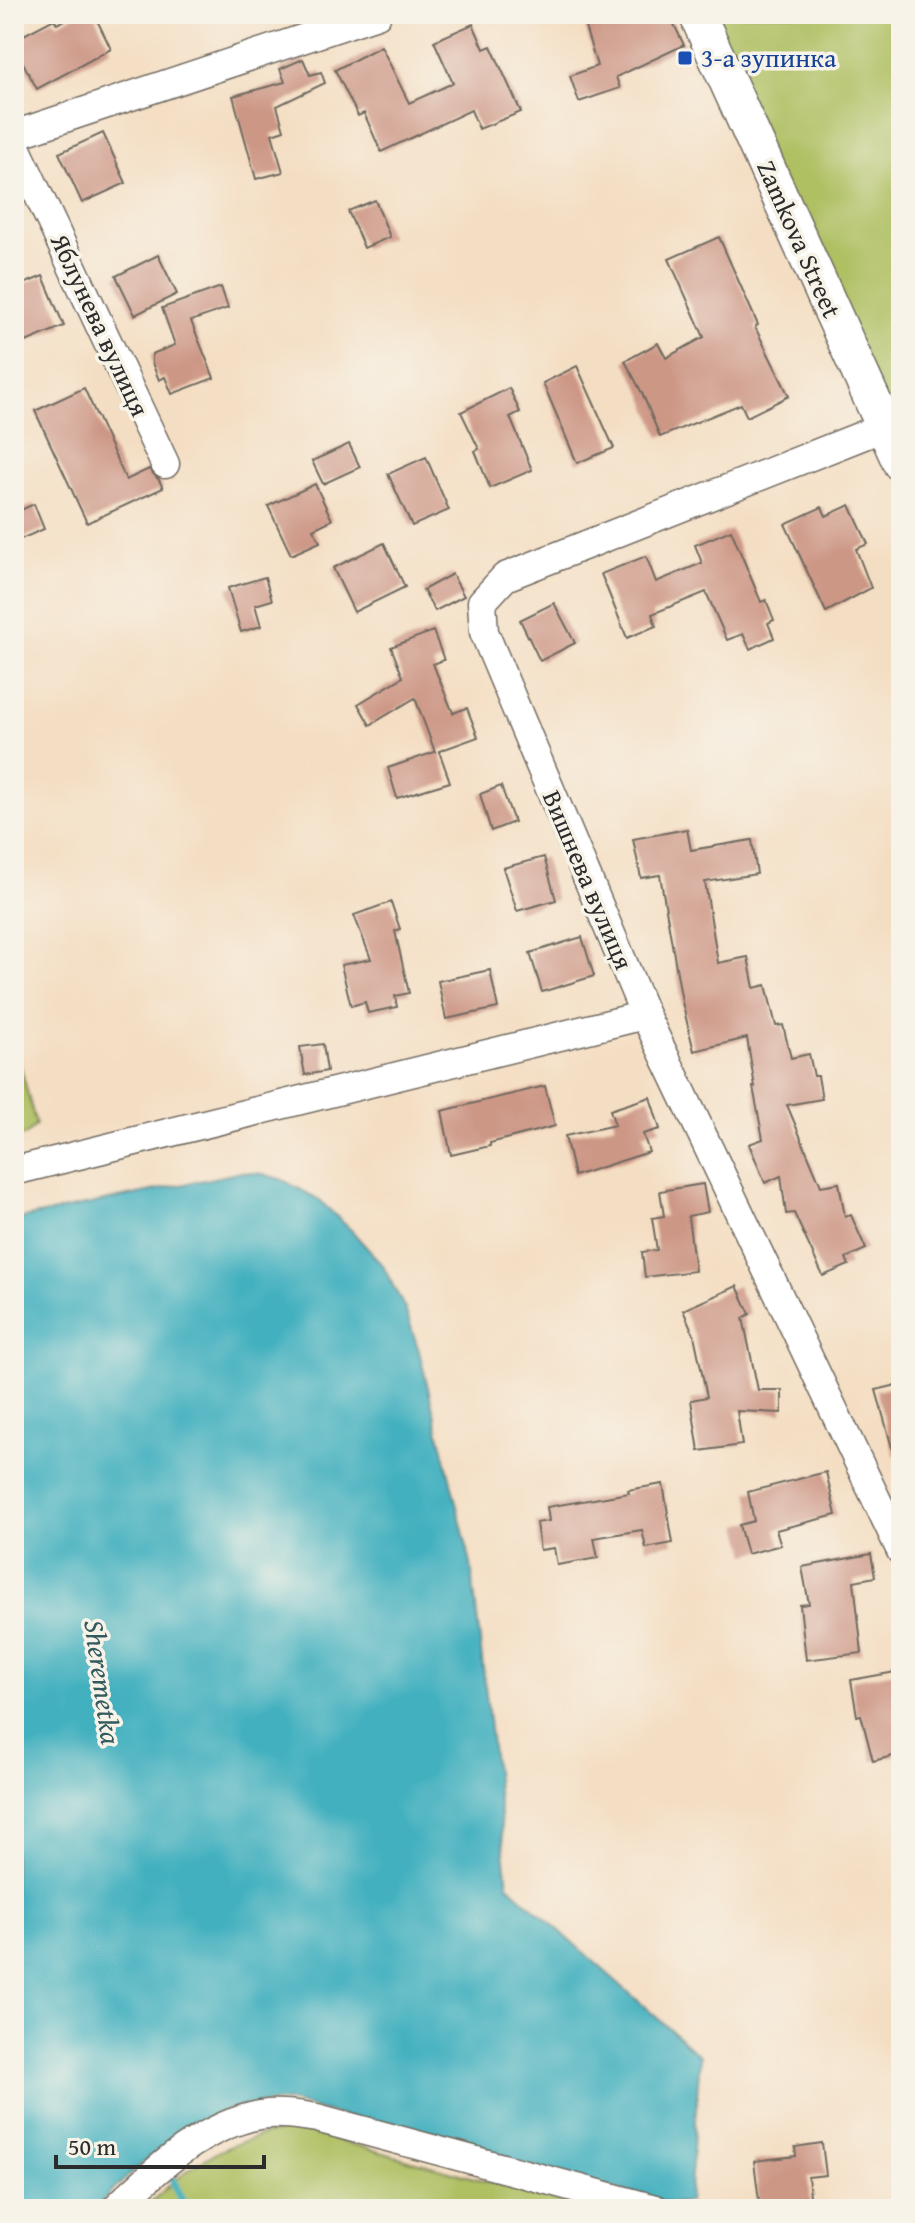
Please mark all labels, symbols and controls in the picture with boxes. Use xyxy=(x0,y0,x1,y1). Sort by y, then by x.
place label: 3-а зупинка xyxy=(701,38,837,77)
marker: 3-а зупинка xyxy=(676,49,694,67)
street label: Zamkova Street xyxy=(747,154,852,324)
street label: Яблунева вулиця xyxy=(41,226,160,423)
street label: Вишнева вулиця xyxy=(533,784,644,976)
water label: Sheremetka xyxy=(74,1617,133,1747)
scale bar xyxy=(56,2119,264,2169)
text: 50 m xyxy=(68,2129,116,2164)

